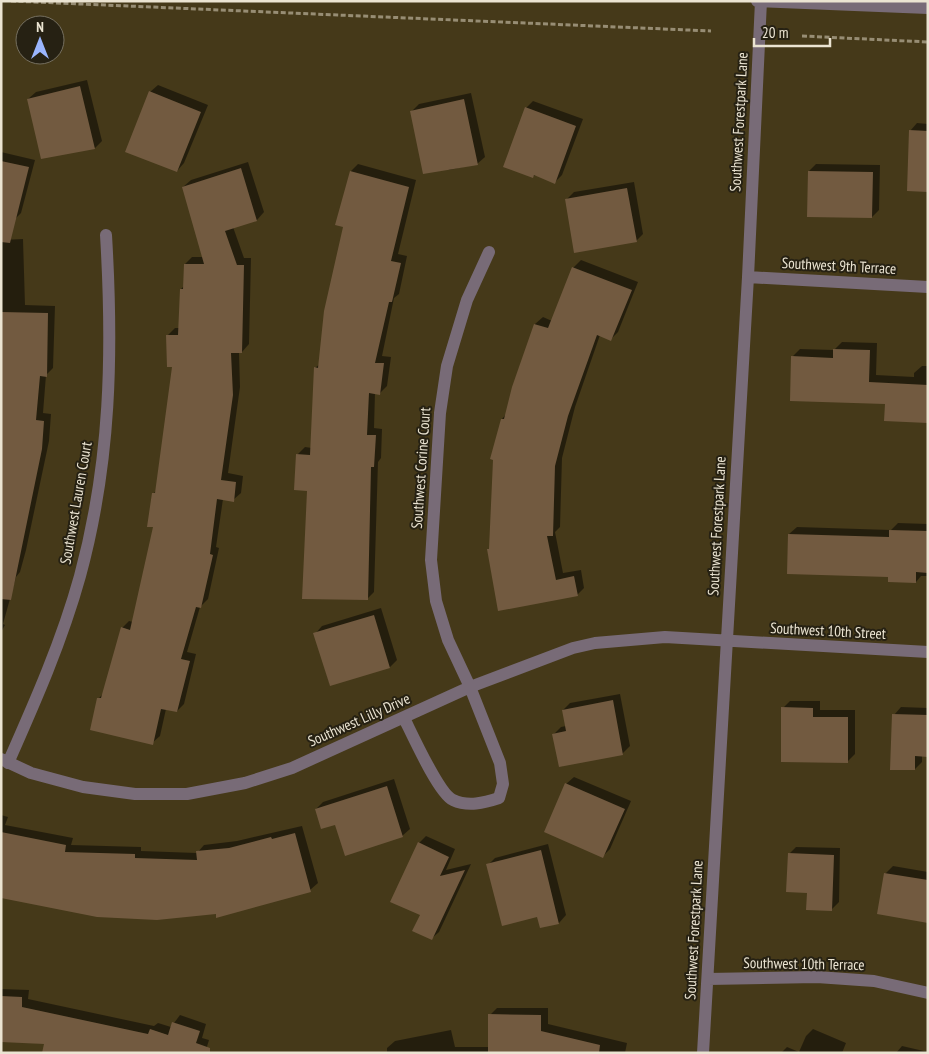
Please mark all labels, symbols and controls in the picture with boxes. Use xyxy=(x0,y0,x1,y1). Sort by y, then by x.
north arrow xyxy=(15,15,65,65)
scale bar xyxy=(754,15,830,47)
text: N xyxy=(36,18,44,36)
text: 20 m xyxy=(762,23,788,42)
street label: Southwest Forestpark Lane xyxy=(725,52,752,192)
street label: Southwest 9th Terrace xyxy=(781,253,897,278)
street label: Southwest Corine Court xyxy=(407,407,434,529)
street label: Southwest Lauren Court xyxy=(55,440,96,566)
street label: Southwest Forestpark Lane xyxy=(703,456,730,596)
street label: Southwest 10th Street xyxy=(770,618,886,643)
street label: Southwest Lilly Drive xyxy=(305,689,413,750)
street label: Southwest Forestpark Lane xyxy=(680,860,707,1000)
street label: Southwest 10th Terrace xyxy=(743,953,865,974)

